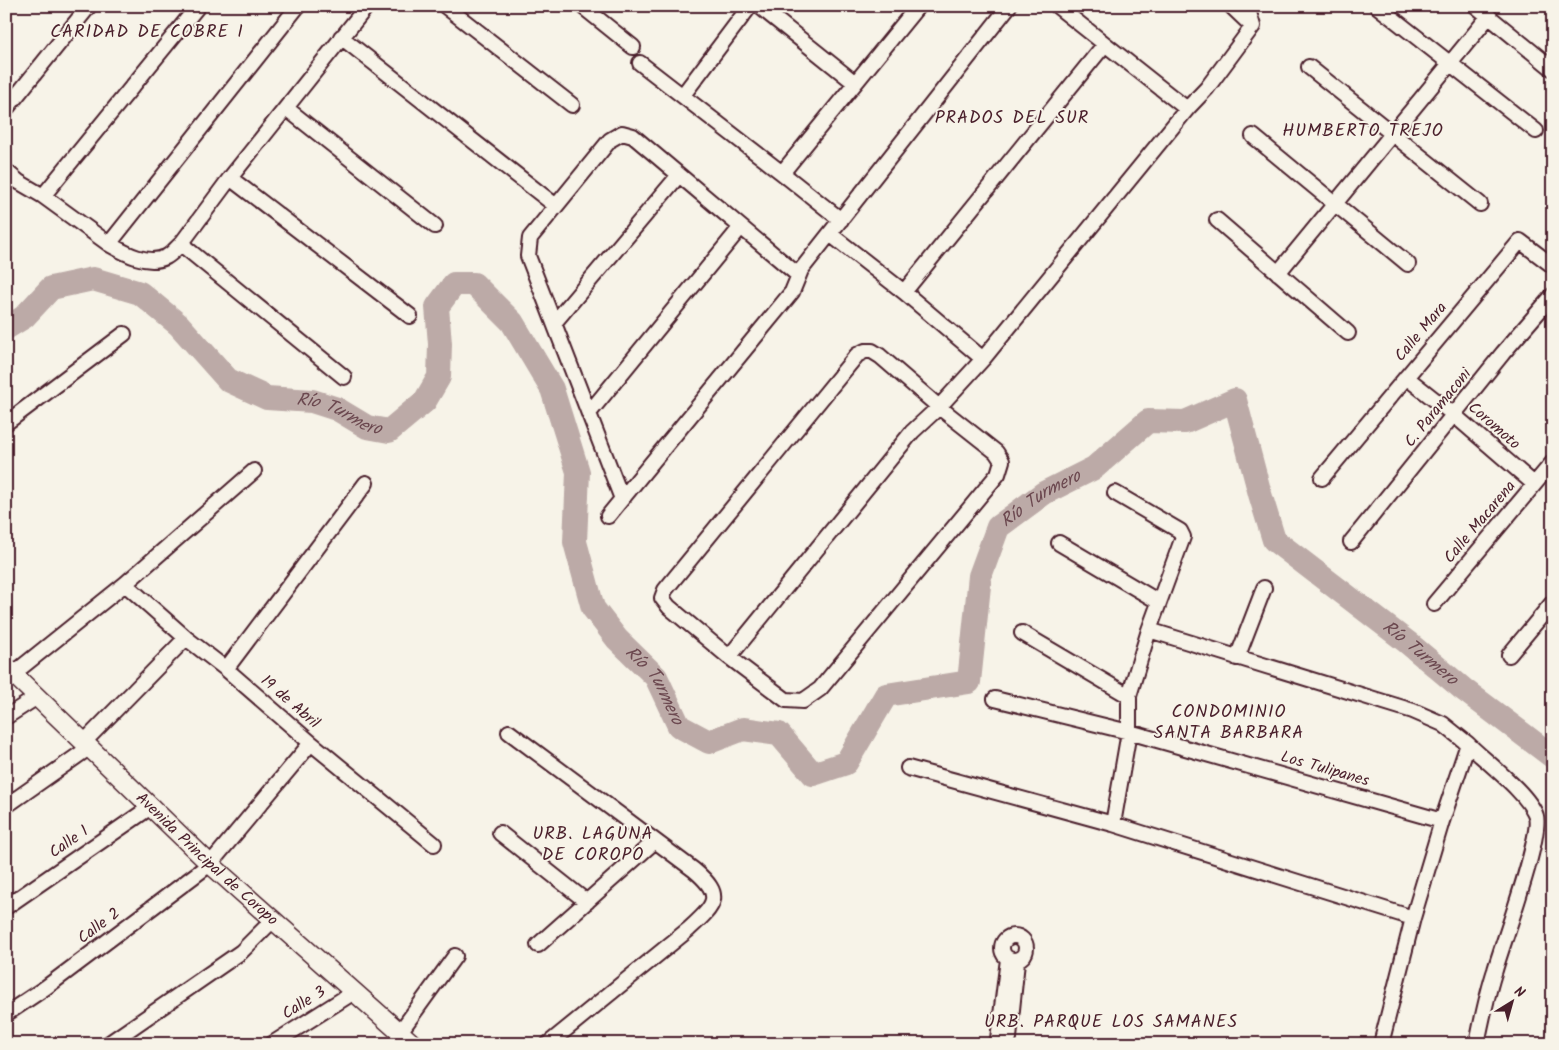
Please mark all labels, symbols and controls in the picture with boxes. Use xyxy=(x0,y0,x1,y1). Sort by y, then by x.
district label: CARIDAD DE COBRE I xyxy=(50,18,244,47)
district label: PRADOS DEL SUR xyxy=(935,104,1089,133)
district label: HUMBERTO TREJO xyxy=(1282,117,1444,146)
street label: Calle Mara xyxy=(1388,297,1454,367)
street label: C. Paramaconi xyxy=(1398,362,1479,453)
water label: Río Turmero xyxy=(296,386,386,444)
street label: Coromoto xyxy=(1462,396,1526,456)
water label: Río Turmero xyxy=(994,461,1088,535)
street label: Calle Macarena xyxy=(1438,475,1522,569)
water label: Río Turmero xyxy=(1376,613,1466,695)
water label: Río Turmero xyxy=(618,639,692,732)
street label: 19 de Abril xyxy=(255,669,325,735)
district label: CONDOMINIO SANTA BARBARA xyxy=(1154,698,1304,748)
street label: Los Tulipanes xyxy=(1278,744,1372,794)
street label: Avenida Principal de Coropo xyxy=(130,786,284,932)
street label: Calle 1 xyxy=(44,819,94,865)
district label: URB. LAGUNA DE COROPO xyxy=(533,820,653,870)
street label: Calle 2 xyxy=(72,902,126,950)
north arrow xyxy=(1486,978,1536,1028)
street label: Calle 3 xyxy=(277,980,331,1026)
text: N xyxy=(1509,981,1529,1004)
district label: URB. PARQUE LOS SAMANES xyxy=(984,1008,1238,1037)

